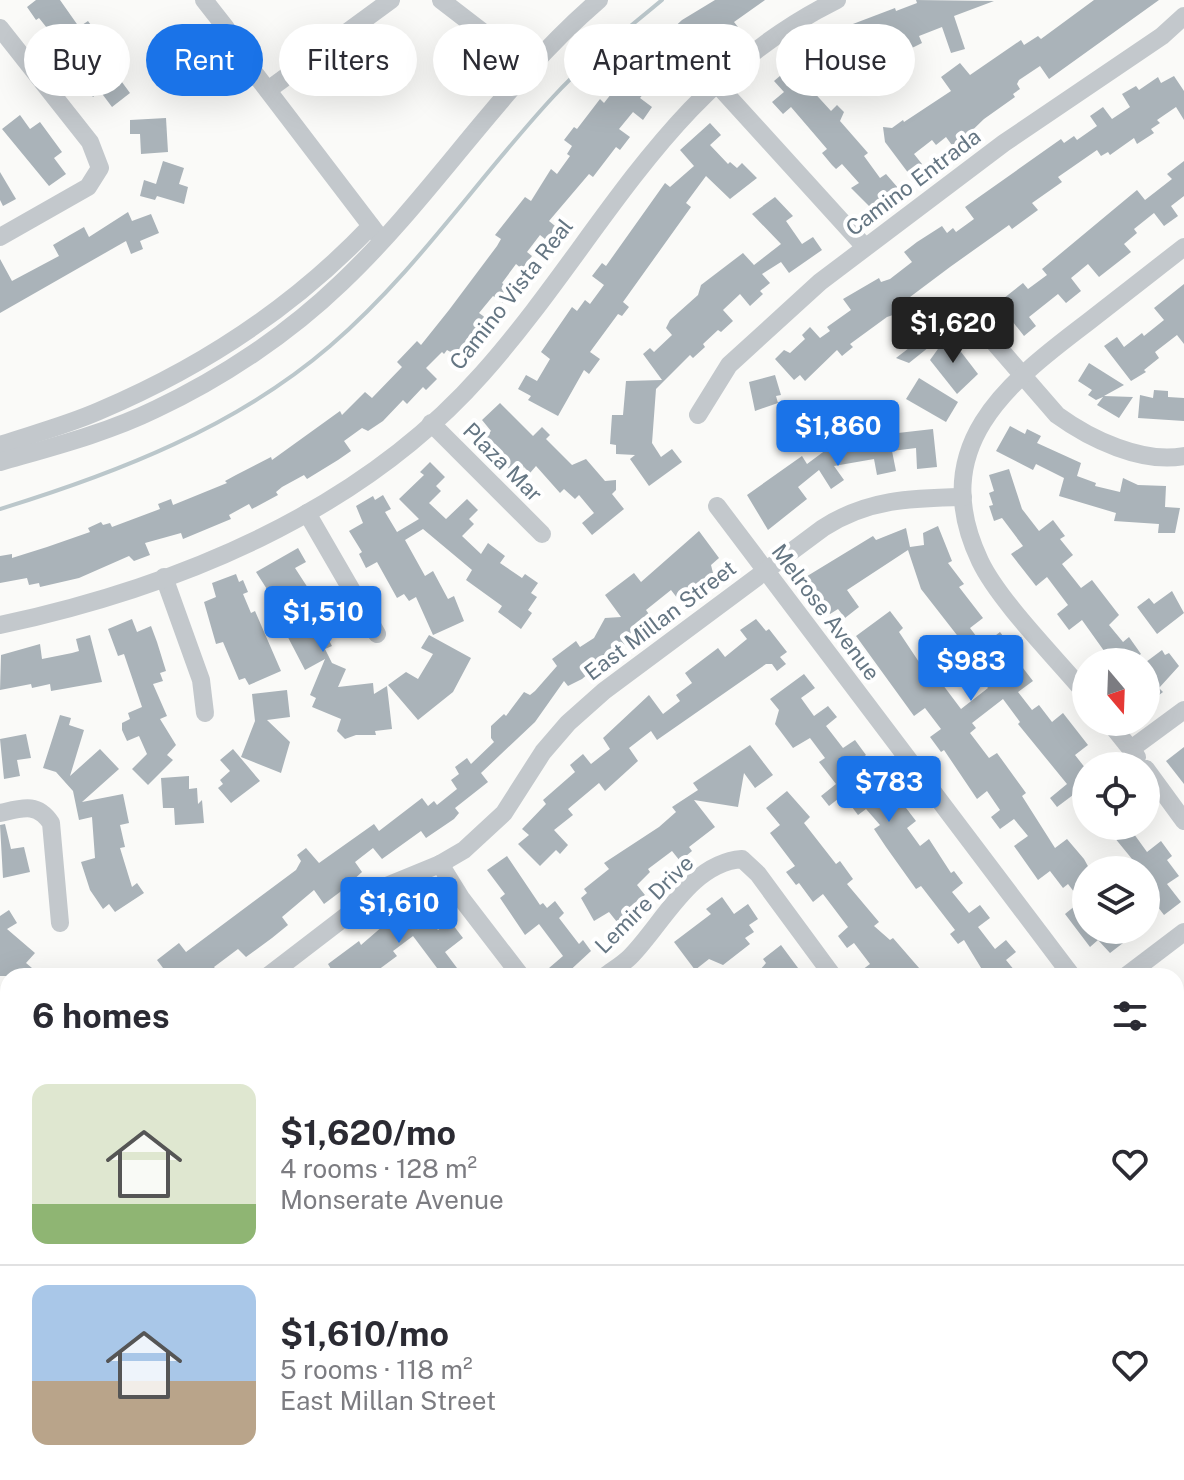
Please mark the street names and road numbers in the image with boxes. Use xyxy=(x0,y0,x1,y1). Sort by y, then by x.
street label: Camino Entrada xyxy=(841,123,985,241)
street label: Camino Vista Real xyxy=(444,213,578,375)
street label: Plaza Mar xyxy=(458,417,548,507)
street label: Melrose Avenue xyxy=(766,539,886,685)
street label: East Millan Street xyxy=(579,555,741,685)
street label: Lemire Drive xyxy=(590,850,698,958)

